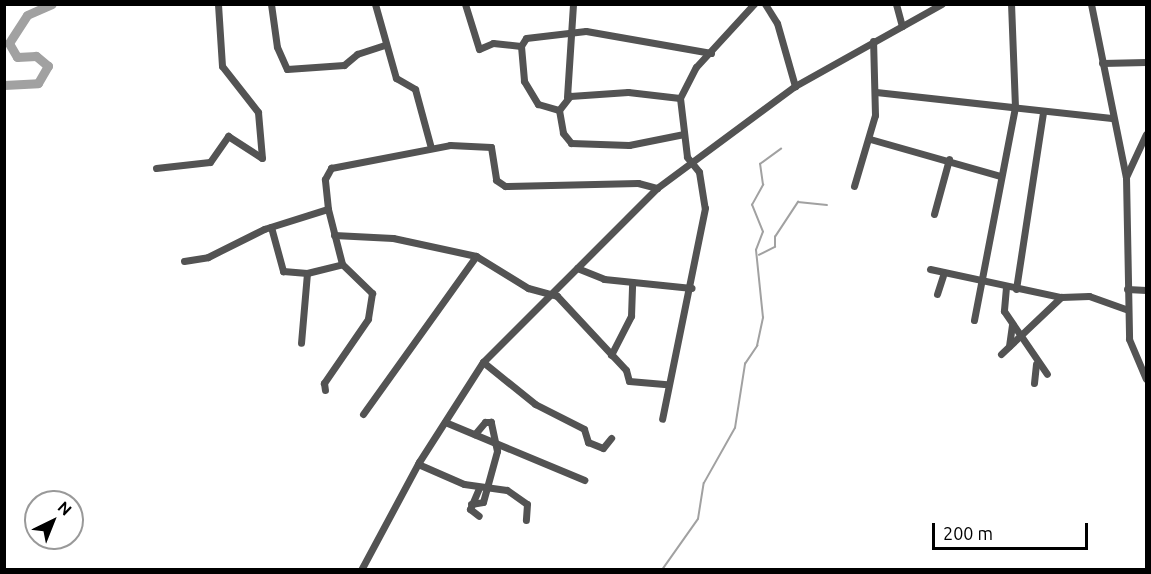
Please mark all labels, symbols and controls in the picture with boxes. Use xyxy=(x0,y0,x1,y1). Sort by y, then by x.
north arrow xyxy=(24,490,84,550)
text: N xyxy=(54,498,75,519)
scale bar xyxy=(935,511,1091,549)
text: 200 m xyxy=(943,523,993,543)

